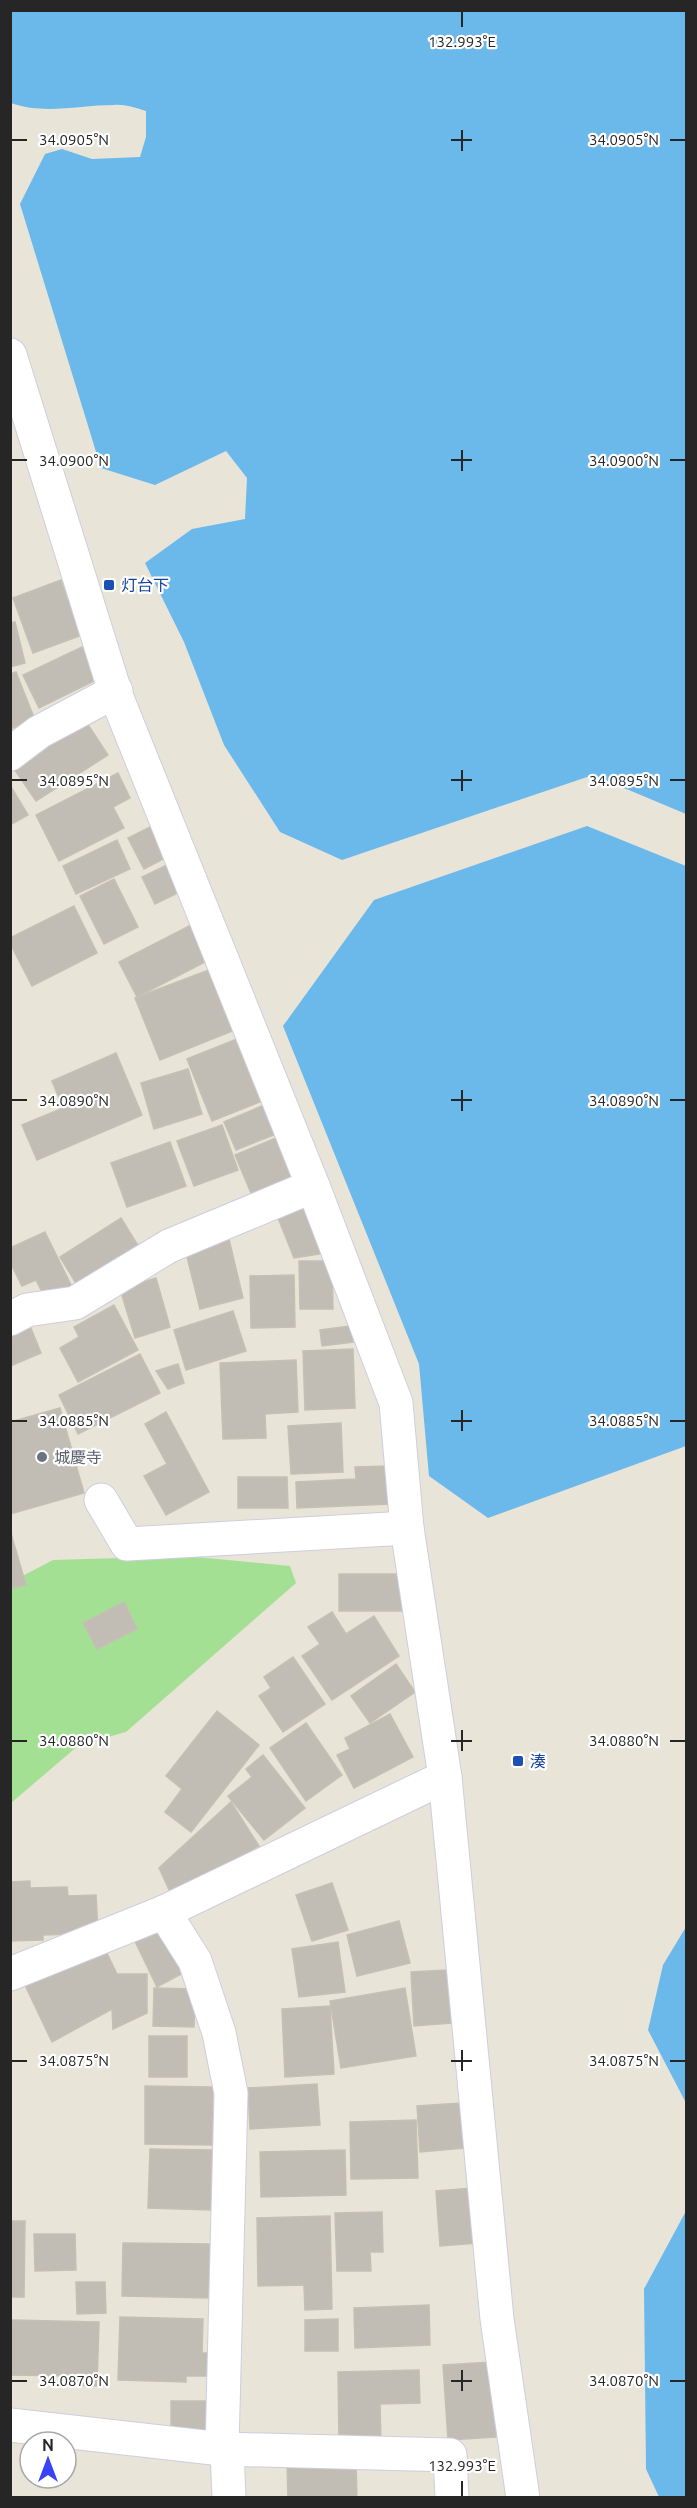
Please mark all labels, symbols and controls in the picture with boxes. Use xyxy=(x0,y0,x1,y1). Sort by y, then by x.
text: 132.993°E xyxy=(428,33,496,50)
text: 34.0905°N xyxy=(39,131,109,148)
text: 34.0905°N xyxy=(589,131,659,148)
text: 34.0900°N xyxy=(39,452,109,469)
text: 34.0900°N xyxy=(589,452,659,469)
place label: 灯台下 xyxy=(121,576,169,594)
marker: 灯台下 xyxy=(102,578,116,592)
text: 34.0895°N xyxy=(39,772,109,789)
text: 34.0895°N xyxy=(589,772,659,789)
text: 34.0890°N xyxy=(39,1092,109,1109)
text: 34.0890°N xyxy=(589,1092,659,1109)
text: 34.0885°N xyxy=(39,1412,109,1429)
text: 34.0885°N xyxy=(589,1412,659,1429)
place label: 城慶寺 xyxy=(54,1448,102,1466)
marker: 城慶寺 xyxy=(35,1450,49,1464)
text: 34.0880°N xyxy=(39,1732,109,1749)
text: 34.0880°N xyxy=(589,1732,659,1749)
place label: 湊 xyxy=(530,1752,546,1770)
marker: 湊 xyxy=(511,1754,525,1768)
text: 34.0875°N xyxy=(39,2052,109,2069)
text: 34.0875°N xyxy=(589,2052,659,2069)
text: 34.0870°N xyxy=(39,2372,109,2389)
text: 34.0870°N xyxy=(589,2372,659,2389)
north arrow xyxy=(18,2430,78,2490)
text: N xyxy=(42,2436,54,2454)
text: 132.993°E xyxy=(428,2457,496,2474)

